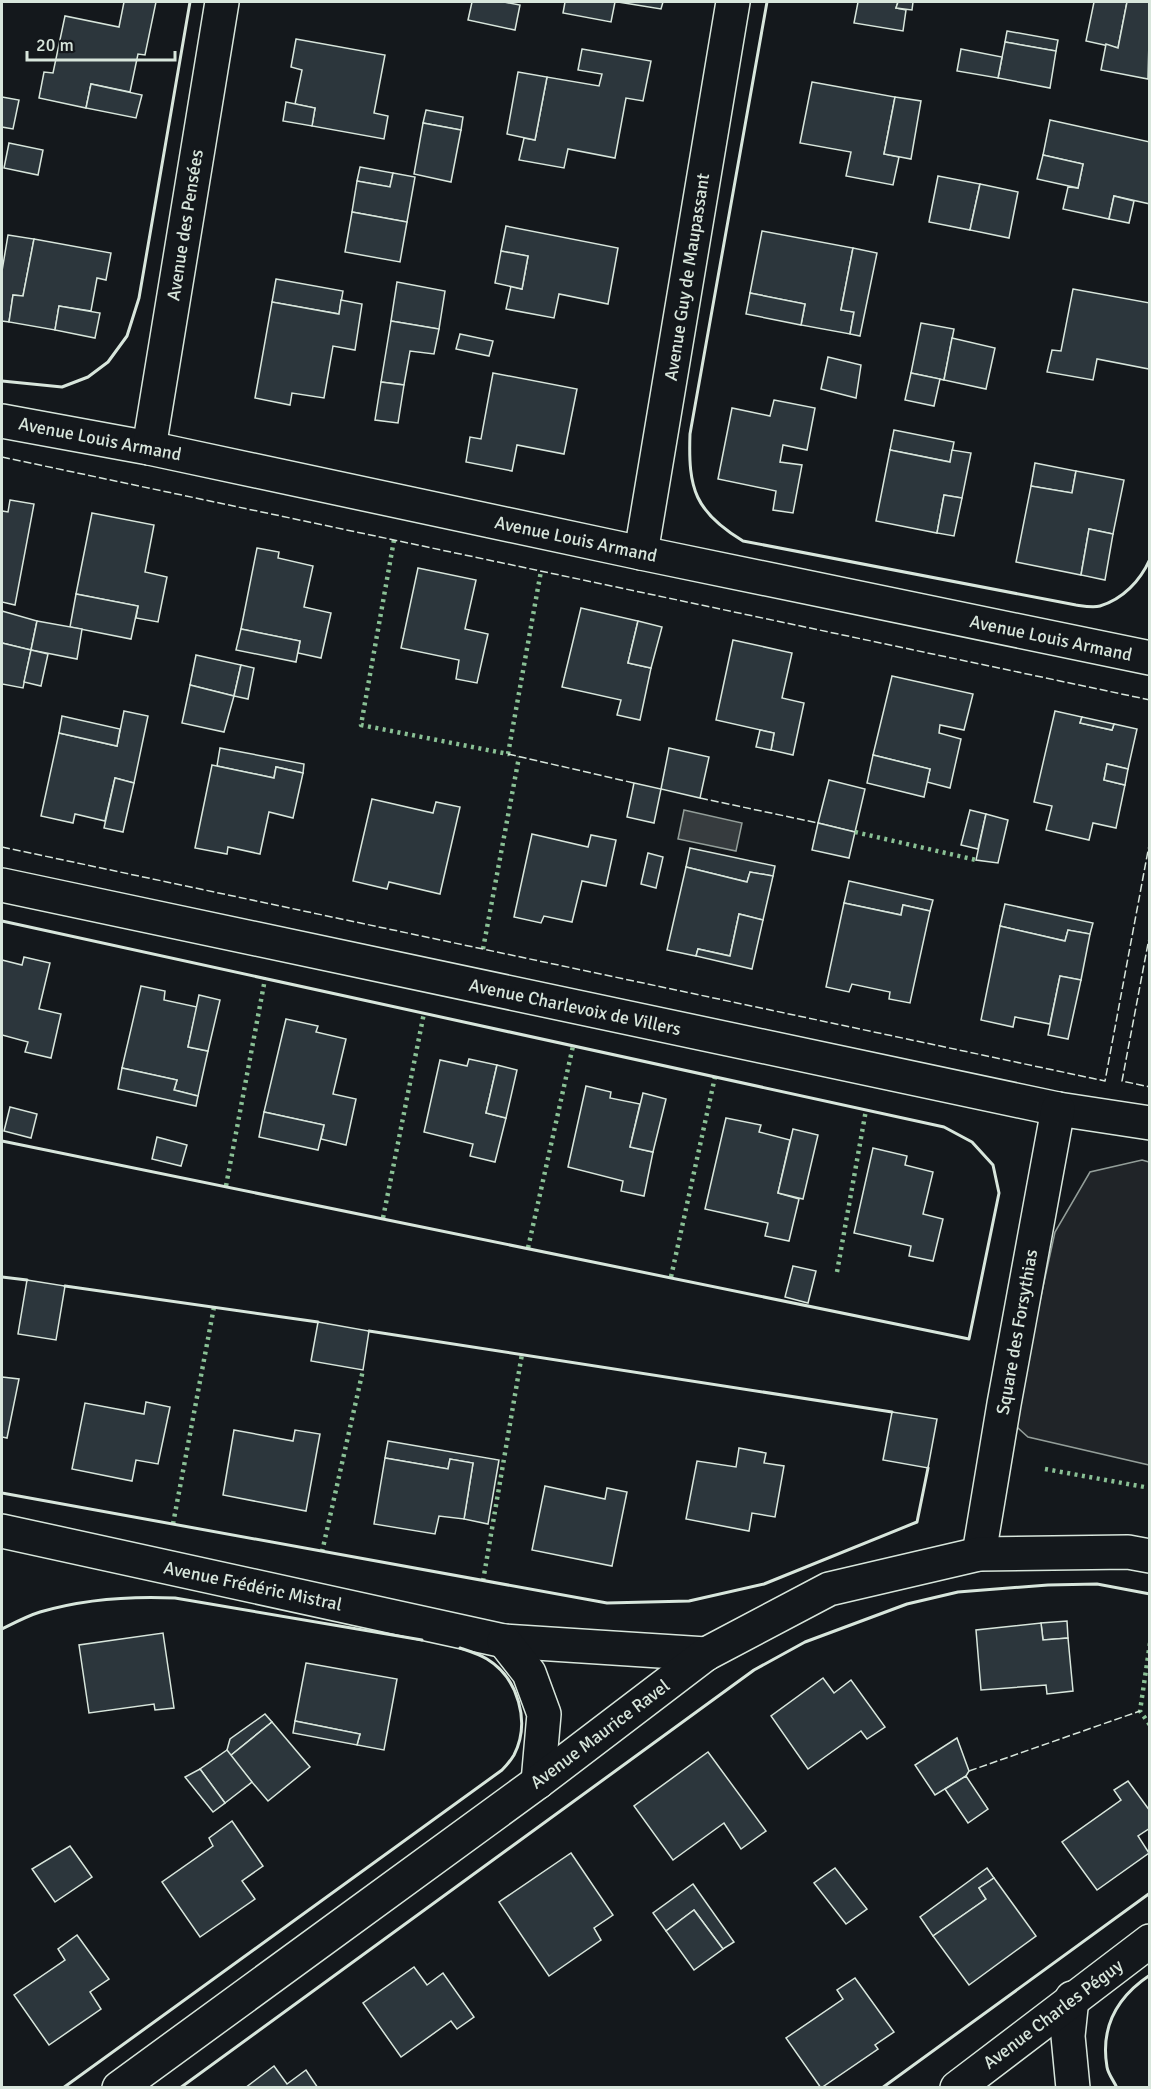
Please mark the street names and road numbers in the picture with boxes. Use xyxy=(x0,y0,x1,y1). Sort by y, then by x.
street label: Avenue des Pensées xyxy=(162,148,208,302)
street label: Avenue Guy de Maupassant xyxy=(660,172,714,382)
street label: Avenue Louis Armand xyxy=(17,412,183,466)
street label: Avenue Louis Armand xyxy=(493,511,659,567)
street label: Avenue Louis Armand xyxy=(968,610,1134,666)
street label: Avenue Charlevoix de Villers xyxy=(467,974,683,1040)
street label: Square des Forsythias xyxy=(992,1248,1042,1416)
street label: Avenue Frédéric Mistral xyxy=(162,1556,344,1616)
street label: Avenue Maurice Ravel xyxy=(526,1674,674,1794)
street label: Avenue Charles Péguy xyxy=(979,1954,1128,2074)

